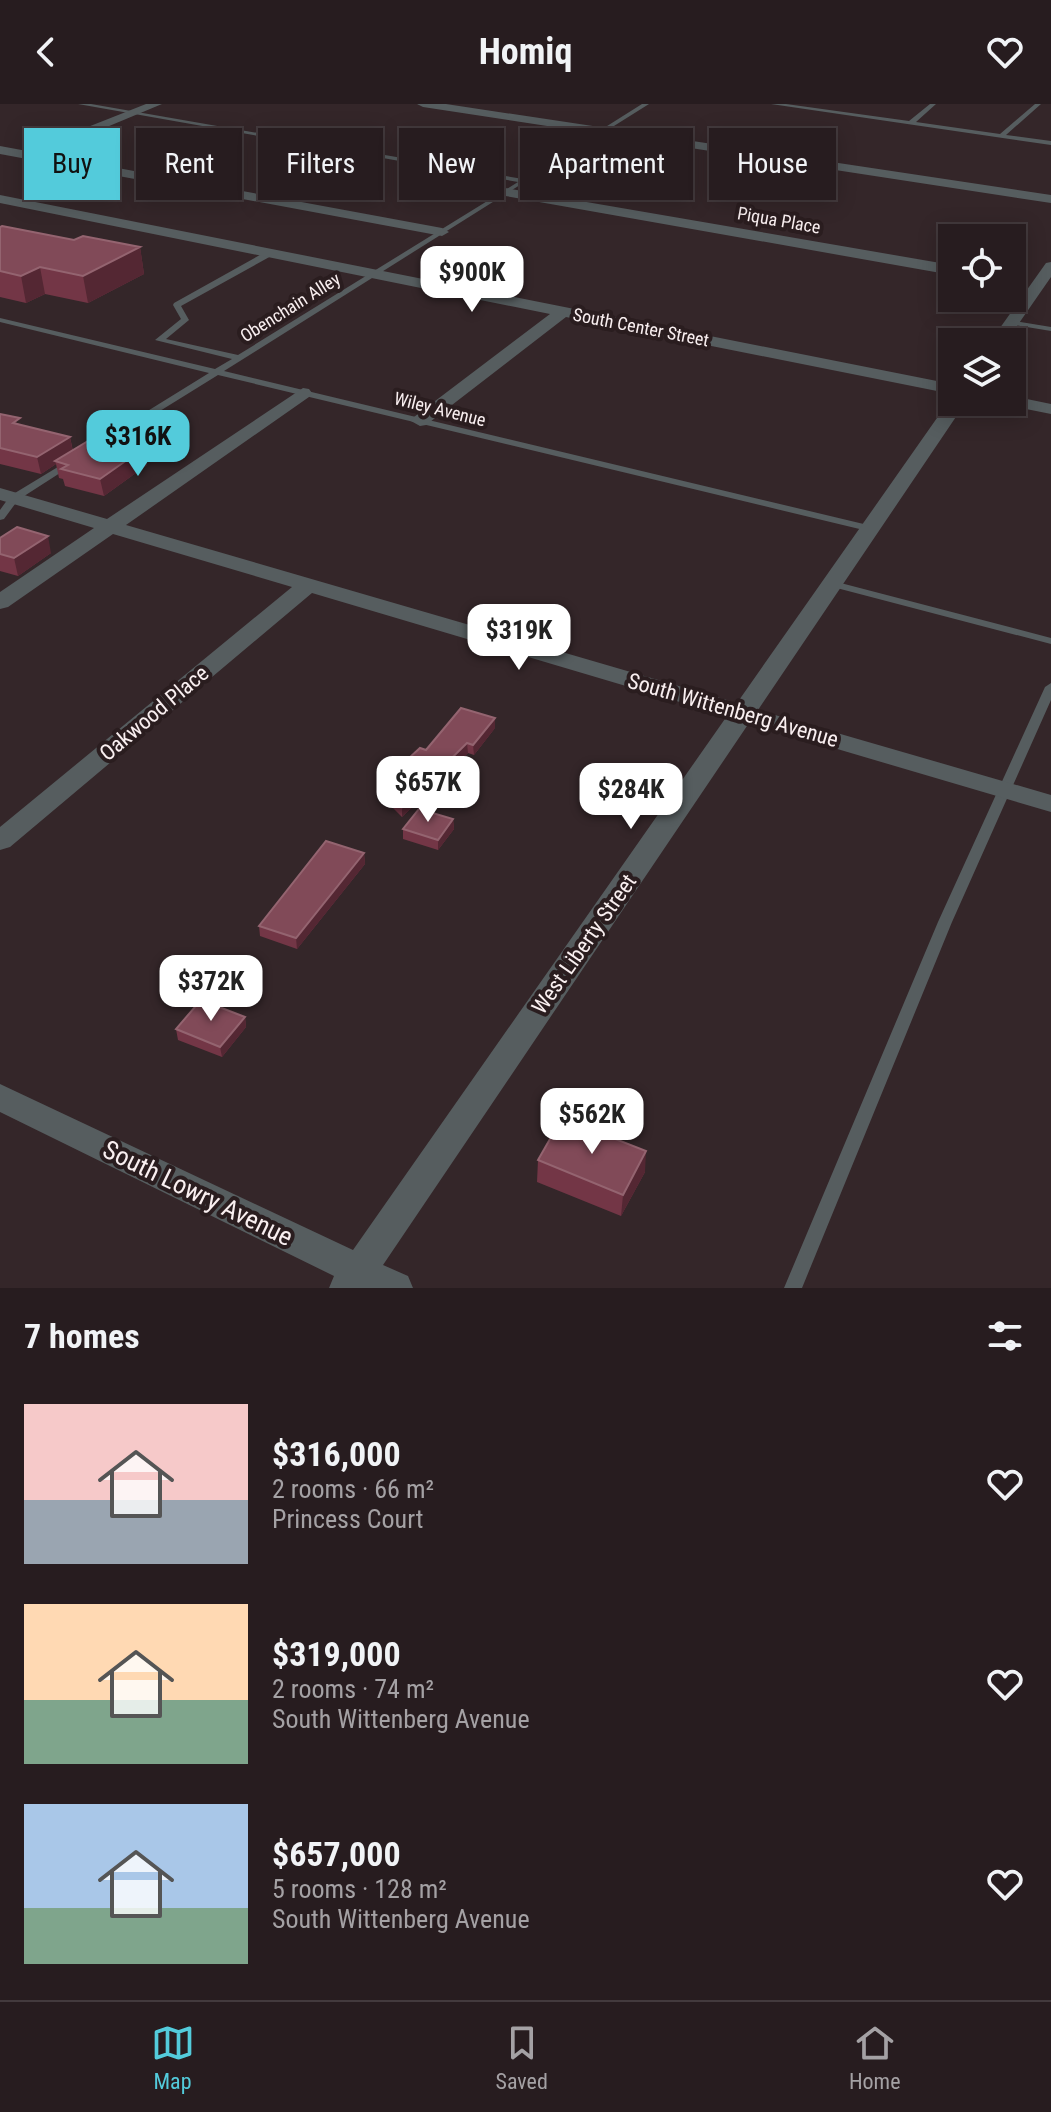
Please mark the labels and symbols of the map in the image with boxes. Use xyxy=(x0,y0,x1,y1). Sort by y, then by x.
street label: Piqua Place xyxy=(736,202,822,238)
pin: $900K xyxy=(416,246,528,314)
street label: Obenchain Alley xyxy=(236,268,344,346)
street label: South Center Street xyxy=(571,304,711,350)
street label: Wiley Avenue xyxy=(392,387,488,431)
pin: $316K xyxy=(82,410,194,478)
pin: $319K xyxy=(463,604,575,672)
street label: Oakwood Place xyxy=(95,660,213,766)
street label: South Wittenberg Avenue xyxy=(625,668,841,752)
pin: $657K xyxy=(372,756,484,824)
pin: $284K xyxy=(575,763,687,831)
street label: West Liberty Street xyxy=(527,869,641,1019)
pin: $372K xyxy=(155,955,267,1023)
pin: $562K xyxy=(536,1088,648,1156)
street label: South Lowry Avenue xyxy=(98,1134,298,1252)

